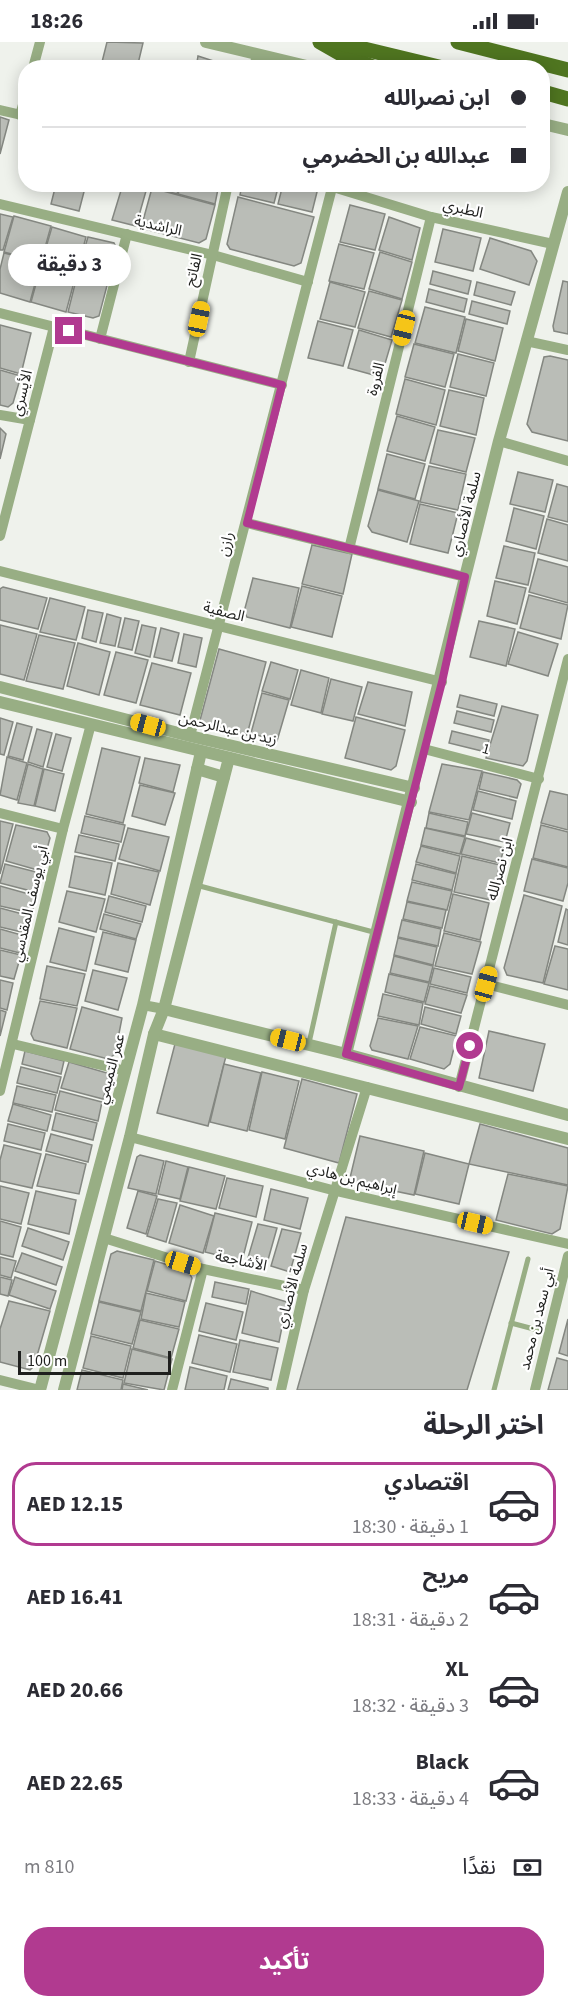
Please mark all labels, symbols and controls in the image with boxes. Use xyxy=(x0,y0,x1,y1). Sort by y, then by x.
text: 18:26 xyxy=(30,5,83,37)
text: ابن نصرالله xyxy=(384,82,490,114)
text: عبدالله بن الحضرمي xyxy=(302,140,490,172)
street label: الطبري xyxy=(441,194,485,224)
street label: الراشدية xyxy=(132,210,184,242)
callout: 3 دقيقة xyxy=(8,244,130,286)
text: 3 دقيقة xyxy=(37,251,102,279)
street label: الفاتح xyxy=(180,251,209,289)
car xyxy=(186,300,212,338)
car xyxy=(391,308,417,348)
route end xyxy=(55,317,82,344)
street label: الفروة xyxy=(362,360,390,398)
street label: الأيسري xyxy=(6,368,38,418)
street label: سلمة الأنصاري xyxy=(445,469,487,559)
street label: رازن xyxy=(213,530,239,558)
street label: الصفية xyxy=(201,597,247,627)
street label: زيد بن عبدالرحمن xyxy=(177,707,279,751)
car xyxy=(128,712,168,738)
street label: 1 xyxy=(480,738,492,760)
street label: ابن نصرالله xyxy=(481,835,519,903)
street label: أبي يوسف المقدسي xyxy=(6,844,54,964)
car xyxy=(473,964,499,1004)
car xyxy=(268,1027,308,1053)
street label: عمر التميمي xyxy=(92,1031,131,1107)
route start xyxy=(456,1032,483,1059)
street label: إبراهيم بن هادي xyxy=(305,1158,400,1201)
car xyxy=(455,1210,495,1236)
street label: سلمة الأنصاري xyxy=(271,1241,314,1331)
street label: الأشاجعة xyxy=(213,1245,269,1277)
car xyxy=(163,1249,203,1277)
street label: أبي سعد بن محمد xyxy=(514,1266,560,1372)
scale bar xyxy=(18,1348,171,1376)
text: 100 m xyxy=(27,1350,67,1372)
text: اختر الرحلة xyxy=(423,1406,544,1445)
text: اقتصادي xyxy=(384,1467,469,1499)
icon: car xyxy=(487,1477,541,1531)
text: AED 12.15 xyxy=(27,1488,123,1520)
text: 1 دقيقة · 18:30 xyxy=(352,1513,469,1541)
text: مريح xyxy=(423,1560,469,1592)
icon: car xyxy=(487,1570,541,1624)
text: AED 16.41 xyxy=(27,1581,123,1613)
text: 2 دقيقة · 18:31 xyxy=(352,1606,469,1634)
text: XL xyxy=(445,1653,469,1685)
icon: car xyxy=(487,1663,541,1717)
text: AED 20.66 xyxy=(27,1674,123,1706)
text: 3 دقيقة · 18:32 xyxy=(352,1692,469,1720)
text: Black xyxy=(415,1746,469,1778)
icon: car xyxy=(487,1756,541,1810)
text: AED 22.65 xyxy=(27,1767,123,1799)
text: 4 دقيقة · 18:33 xyxy=(352,1785,469,1813)
text: نقدًا xyxy=(462,1851,496,1883)
icon: cash xyxy=(511,1851,544,1884)
text: 810 m xyxy=(24,1853,74,1881)
button: تأكيد xyxy=(24,1927,544,1996)

